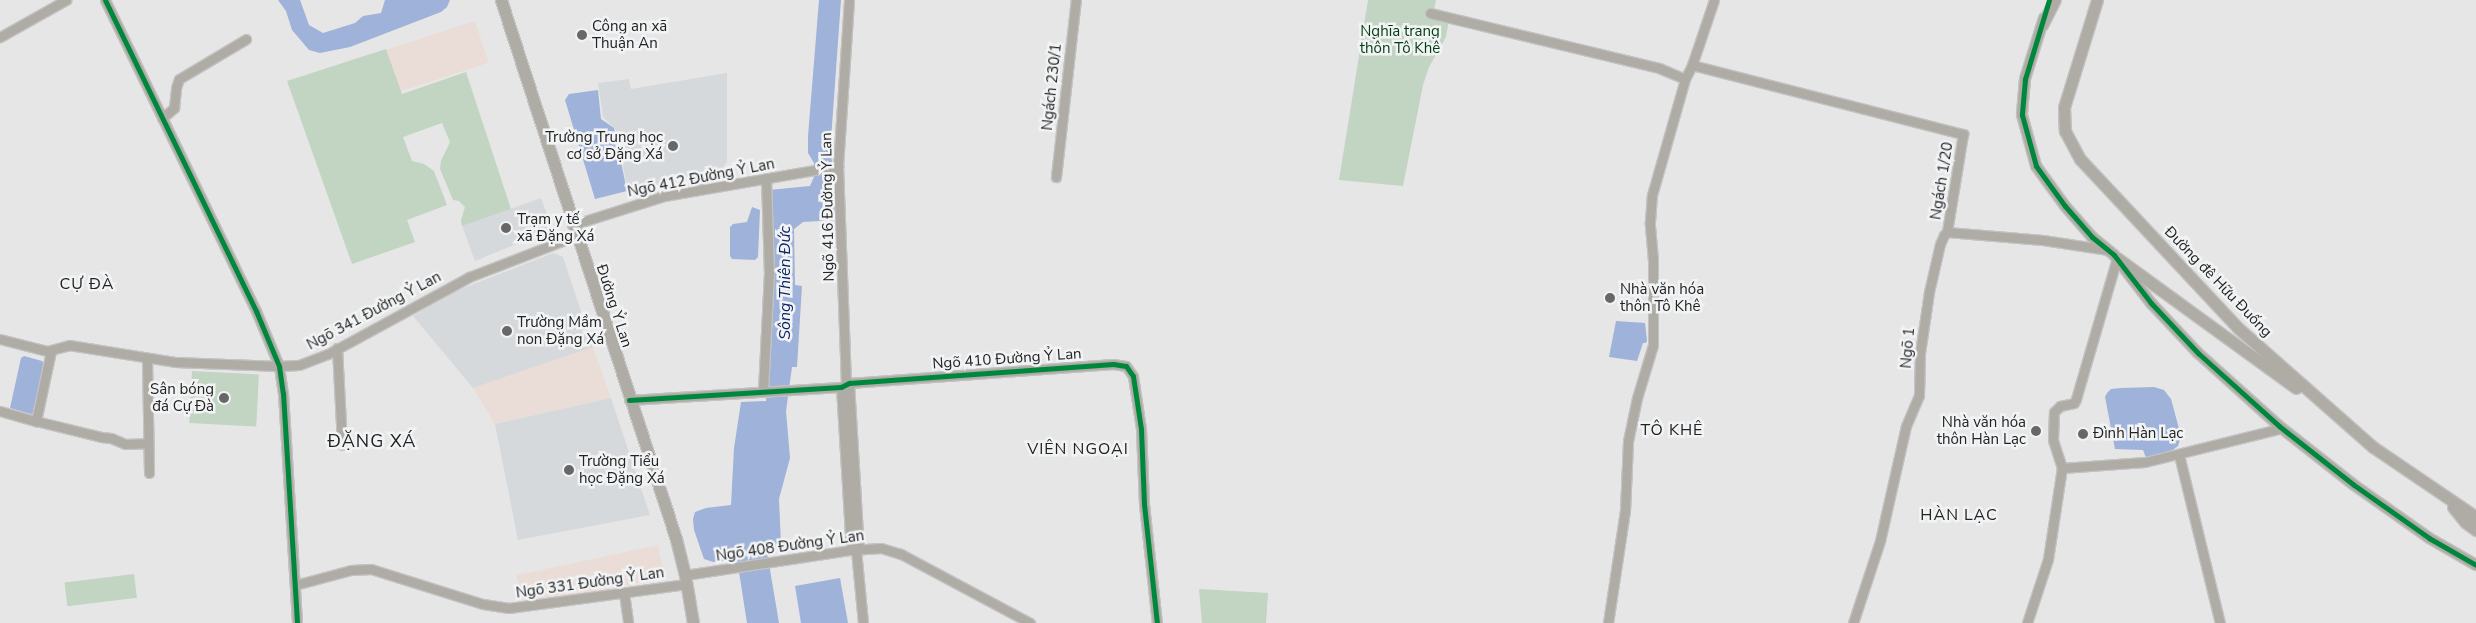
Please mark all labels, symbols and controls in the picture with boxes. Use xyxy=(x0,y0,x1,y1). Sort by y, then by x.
place label: Công an xã Thuận An xyxy=(592,17,667,52)
park label: Nghĩa trang thôn Tô Khê xyxy=(1360,22,1440,57)
marker: Công an xã Thuận An xyxy=(576,29,588,41)
street label: Ngách 230/1 xyxy=(1038,43,1066,131)
place label: Trường Trung học cơ sở Đặng Xá xyxy=(545,128,663,163)
street label: Ngõ 416 Đường Ỷ Lan xyxy=(818,132,838,282)
marker: Trường Trung học cơ sở Đặng Xá xyxy=(667,140,679,152)
street label: Ngách 1/20 xyxy=(1927,141,1957,221)
street label: Ngõ 412 Đường Ỷ Lan xyxy=(626,155,776,201)
place label: Trạm y tế xã Đặng Xá xyxy=(517,210,595,245)
marker: Trạm y tế xã Đặng Xá xyxy=(499,221,513,235)
street label: Đường đê Hữu Đuống xyxy=(2160,223,2276,341)
water label: Sông Thiên Đức xyxy=(775,226,795,340)
street label: Đường Ỷ Lan xyxy=(592,262,636,350)
street label: Ngõ 341 Đường Ỷ Lan xyxy=(304,268,444,354)
district label: CỰ ĐÀ xyxy=(59,274,115,294)
place label: Nhà văn hóa thôn Tô Khê xyxy=(1620,280,1704,315)
marker: Nhà văn hóa thôn Tô Khê xyxy=(1604,292,1616,304)
place label: Trường Mầm non Đặng Xá xyxy=(517,313,604,348)
marker: Trường Mầm non Đặng Xá xyxy=(501,325,513,337)
street label: Ngõ 1 xyxy=(1897,327,1919,369)
street label: Ngõ 410 Đường Ỷ Lan xyxy=(932,345,1082,373)
place label: Sân bóng đá Cự Đà xyxy=(150,380,214,415)
marker: Sân bóng đá Cự Đà xyxy=(218,392,230,404)
place label: Nhà văn hóa thôn Hàn Lạc xyxy=(1937,413,2026,448)
district label: TÔ KHÊ xyxy=(1640,420,1704,440)
marker: Nhà văn hóa thôn Hàn Lạc xyxy=(2030,425,2042,437)
place label: Đình Hàn Lạc xyxy=(2093,425,2183,443)
marker: Đình Hàn Lạc xyxy=(2077,428,2089,440)
district label: ĐẶNG XÁ xyxy=(327,430,417,452)
district label: VIÊN NGOẠI xyxy=(1026,439,1130,459)
place label: Trường Tiểu học Đặng Xá xyxy=(579,452,665,487)
marker: Trường Tiểu học Đặng Xá xyxy=(563,464,575,476)
district label: HÀN LẠC xyxy=(1919,505,1999,525)
street label: Ngõ 408 Đường Ỷ Lan xyxy=(715,527,865,565)
street label: Ngõ 331 Đường Ỷ Lan xyxy=(515,564,665,602)

